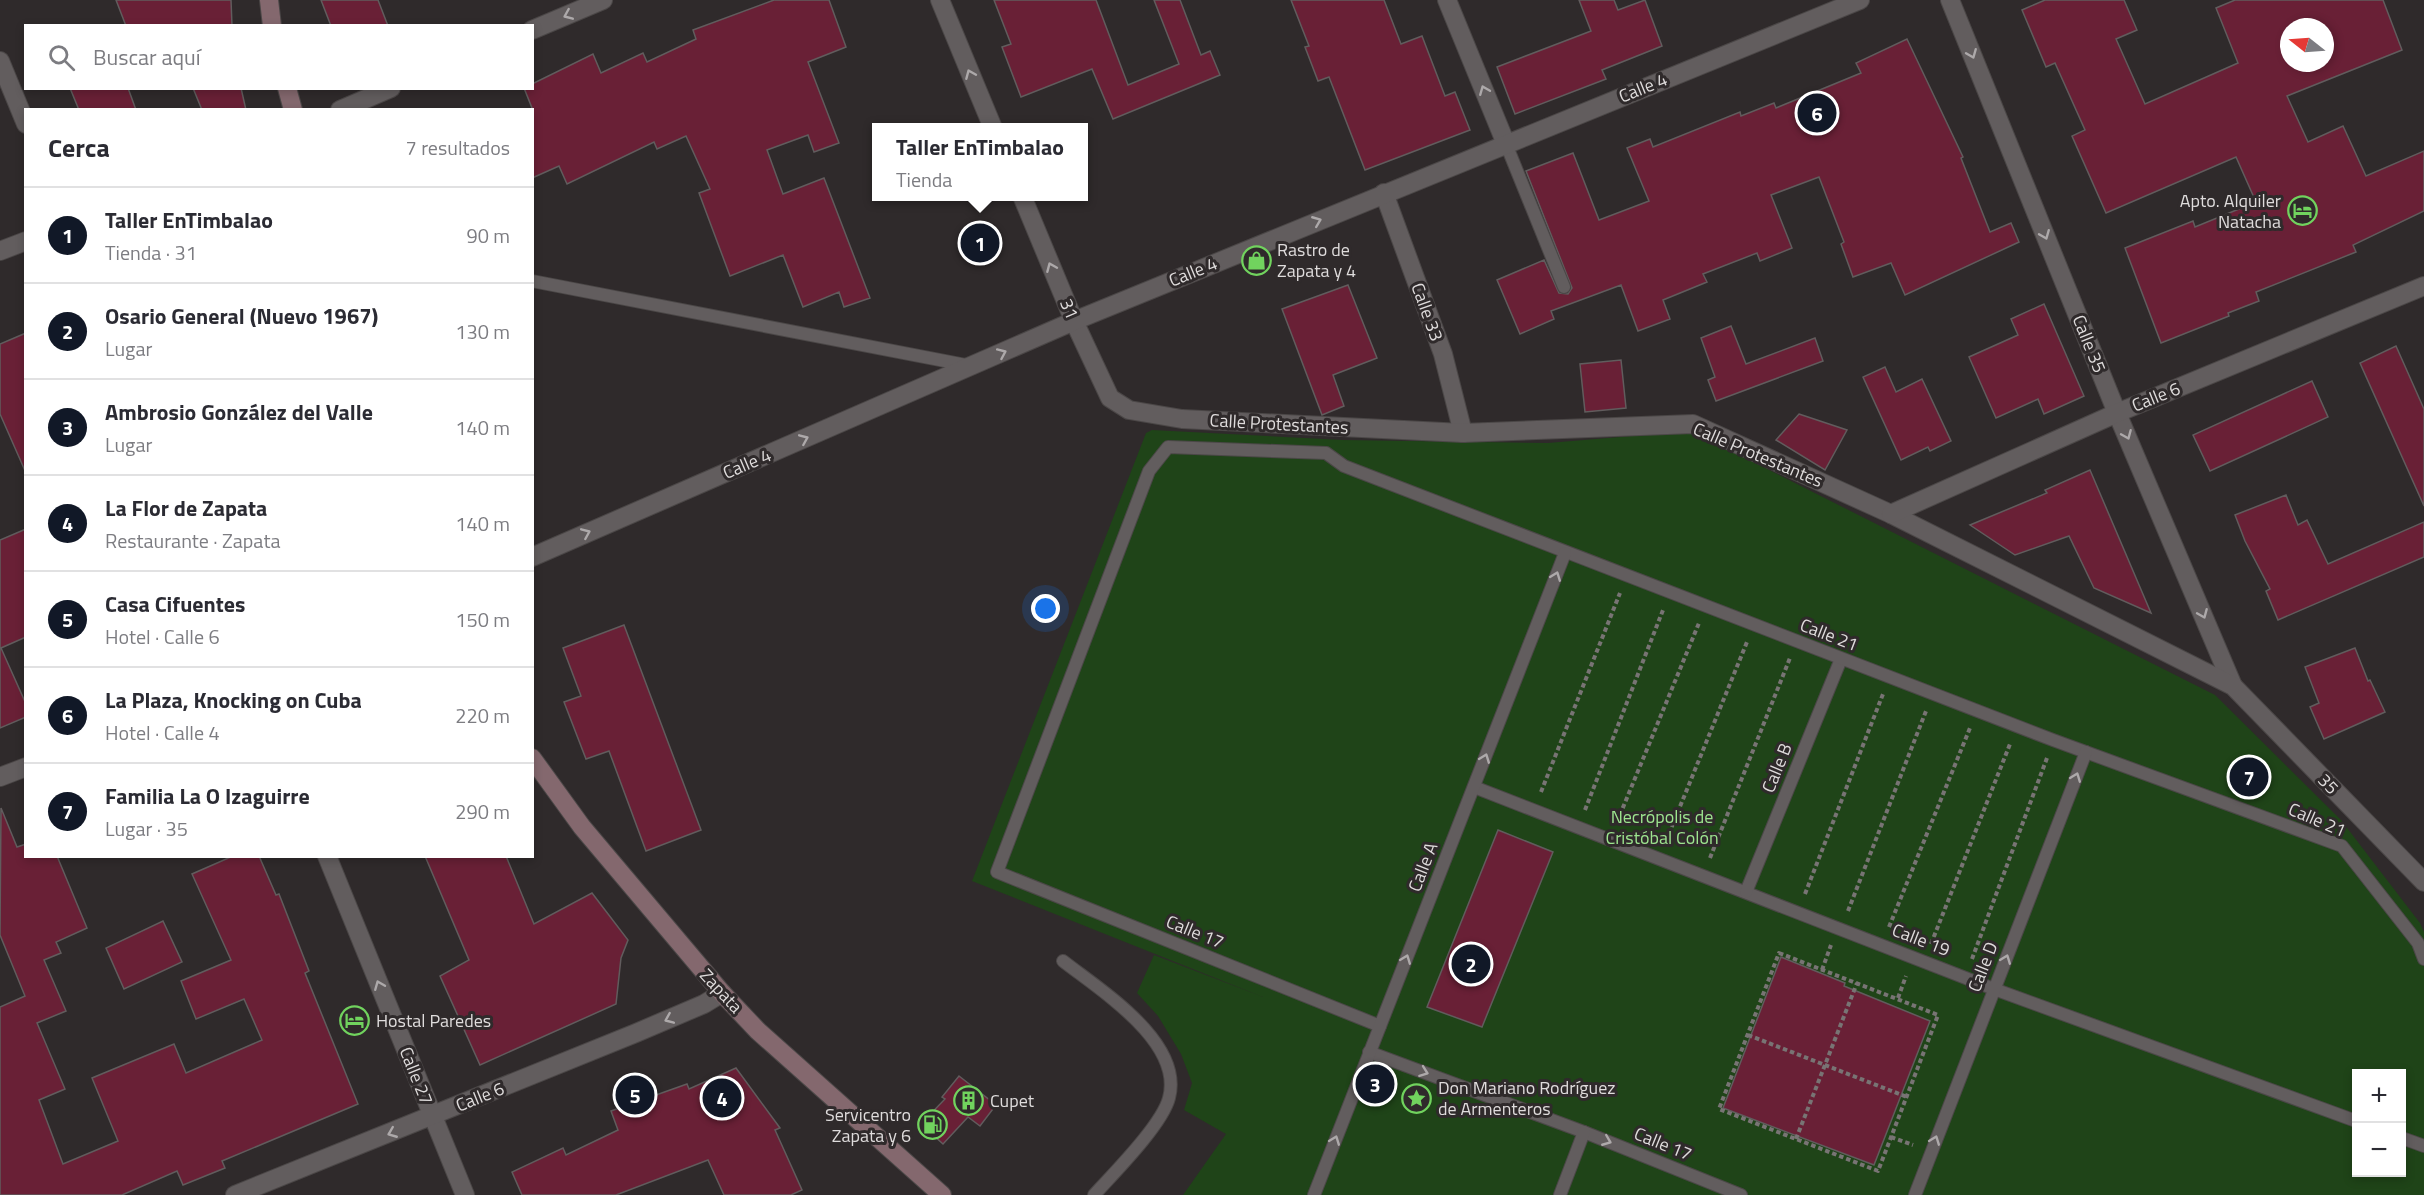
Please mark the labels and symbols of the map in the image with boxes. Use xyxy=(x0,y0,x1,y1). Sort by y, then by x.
one-way arrow xyxy=(563,8,574,20)
north arrow xyxy=(2280,18,2334,72)
one-way arrow xyxy=(1965,48,1977,59)
street label: Calle 4 xyxy=(1614,66,1671,109)
one-way arrow xyxy=(965,69,977,80)
one-way arrow xyxy=(1479,85,1491,96)
pin: 6 xyxy=(1798,90,1836,136)
place label: Apto. Alquiler Natacha xyxy=(2180,187,2281,235)
hotel icon: Apto. Alquiler Natacha xyxy=(2286,195,2318,227)
one-way arrow xyxy=(1311,216,1322,228)
pin: 1 xyxy=(960,220,1000,266)
one-way arrow xyxy=(2038,229,2050,240)
place label: Rastro de Zapata y 4 xyxy=(1277,236,1356,284)
shop icon: Rastro de Zapata y 4 xyxy=(1240,244,1272,276)
street label: Calle 4 xyxy=(1164,250,1221,293)
one-way arrow xyxy=(1046,263,1058,274)
street label: Calle 33 xyxy=(1404,279,1450,345)
street label: 31 xyxy=(1053,294,1086,323)
street label: Calle 35 xyxy=(2066,311,2113,377)
one-way arrow xyxy=(995,348,1006,360)
street label: Calle 6 xyxy=(2127,375,2184,418)
street label: Calle Protestantes xyxy=(1209,406,1349,441)
street label: Calle Protestantes xyxy=(1689,415,1827,494)
one-way arrow xyxy=(2119,429,2131,440)
one-way arrow xyxy=(797,434,808,446)
street label: Calle 4 xyxy=(718,441,775,486)
one-way arrow xyxy=(580,529,591,541)
one-way arrow xyxy=(1549,571,1561,582)
your location xyxy=(1031,594,1060,623)
one-way arrow xyxy=(2196,608,2208,619)
street label: Calle 21 xyxy=(1796,611,1862,658)
street label: Calle B xyxy=(1754,739,1799,797)
one-way arrow xyxy=(1478,753,1490,764)
pin: 7 xyxy=(2230,754,2268,800)
street label: 35 xyxy=(2312,767,2345,800)
one-way arrow xyxy=(2069,772,2081,783)
street label: Calle 21 xyxy=(2284,795,2350,844)
park label: Necrópolis de Cristóbal Colón xyxy=(1605,803,1719,851)
street label: Calle A xyxy=(1401,838,1444,895)
street label: Calle 17 xyxy=(1162,908,1228,955)
street label: Calle 19 xyxy=(1888,916,1954,963)
street label: Calle D xyxy=(1961,938,2004,996)
pin: 2 xyxy=(1452,942,1490,986)
one-way arrow xyxy=(1399,954,1412,965)
one-way arrow xyxy=(1999,954,2011,965)
street label: Zapata xyxy=(694,962,749,1019)
one-way arrow xyxy=(374,981,386,992)
hotel icon: Hostal Paredes xyxy=(339,1005,371,1037)
place label: Hostal Paredes xyxy=(376,1007,491,1034)
one-way arrow xyxy=(665,1012,676,1024)
street label: Calle 27 xyxy=(393,1043,440,1109)
pin: 3 xyxy=(1356,1062,1394,1106)
one-way arrow xyxy=(1418,1065,1429,1078)
pin: 5 xyxy=(616,1072,654,1118)
place label: Don Mariano Rodríguez de Armenteros xyxy=(1438,1074,1615,1122)
street label: Calle 6 xyxy=(451,1075,508,1118)
pin: 4 xyxy=(702,1076,742,1120)
place icon: Don Mariano Rodríguez de Armenteros xyxy=(1401,1082,1433,1114)
building icon: Cupet xyxy=(953,1085,985,1117)
place label: Cupet xyxy=(990,1087,1035,1114)
place label: Servicentro Zapata y 6 xyxy=(825,1101,911,1149)
fuel station icon: Servicentro Zapata y 6 xyxy=(916,1109,948,1141)
street label: Calle 17 xyxy=(1630,1120,1696,1167)
one-way arrow xyxy=(387,1126,398,1138)
one-way arrow xyxy=(1600,1134,1611,1146)
one-way arrow xyxy=(1328,1136,1340,1147)
one-way arrow xyxy=(1928,1136,1940,1147)

